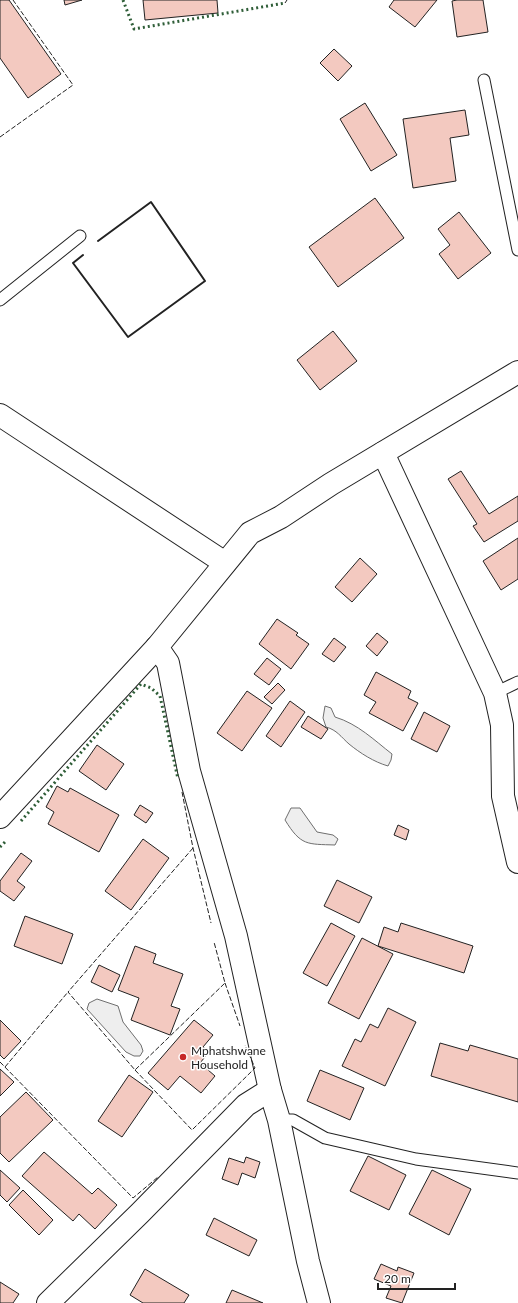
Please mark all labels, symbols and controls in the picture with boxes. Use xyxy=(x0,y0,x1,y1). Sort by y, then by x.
place label: Mphatshwane Household xyxy=(191,1043,266,1072)
marker: Mphatshwane Household xyxy=(178,1052,188,1062)
scale bar xyxy=(378,1265,455,1291)
text: 20 m xyxy=(384,1271,411,1286)

